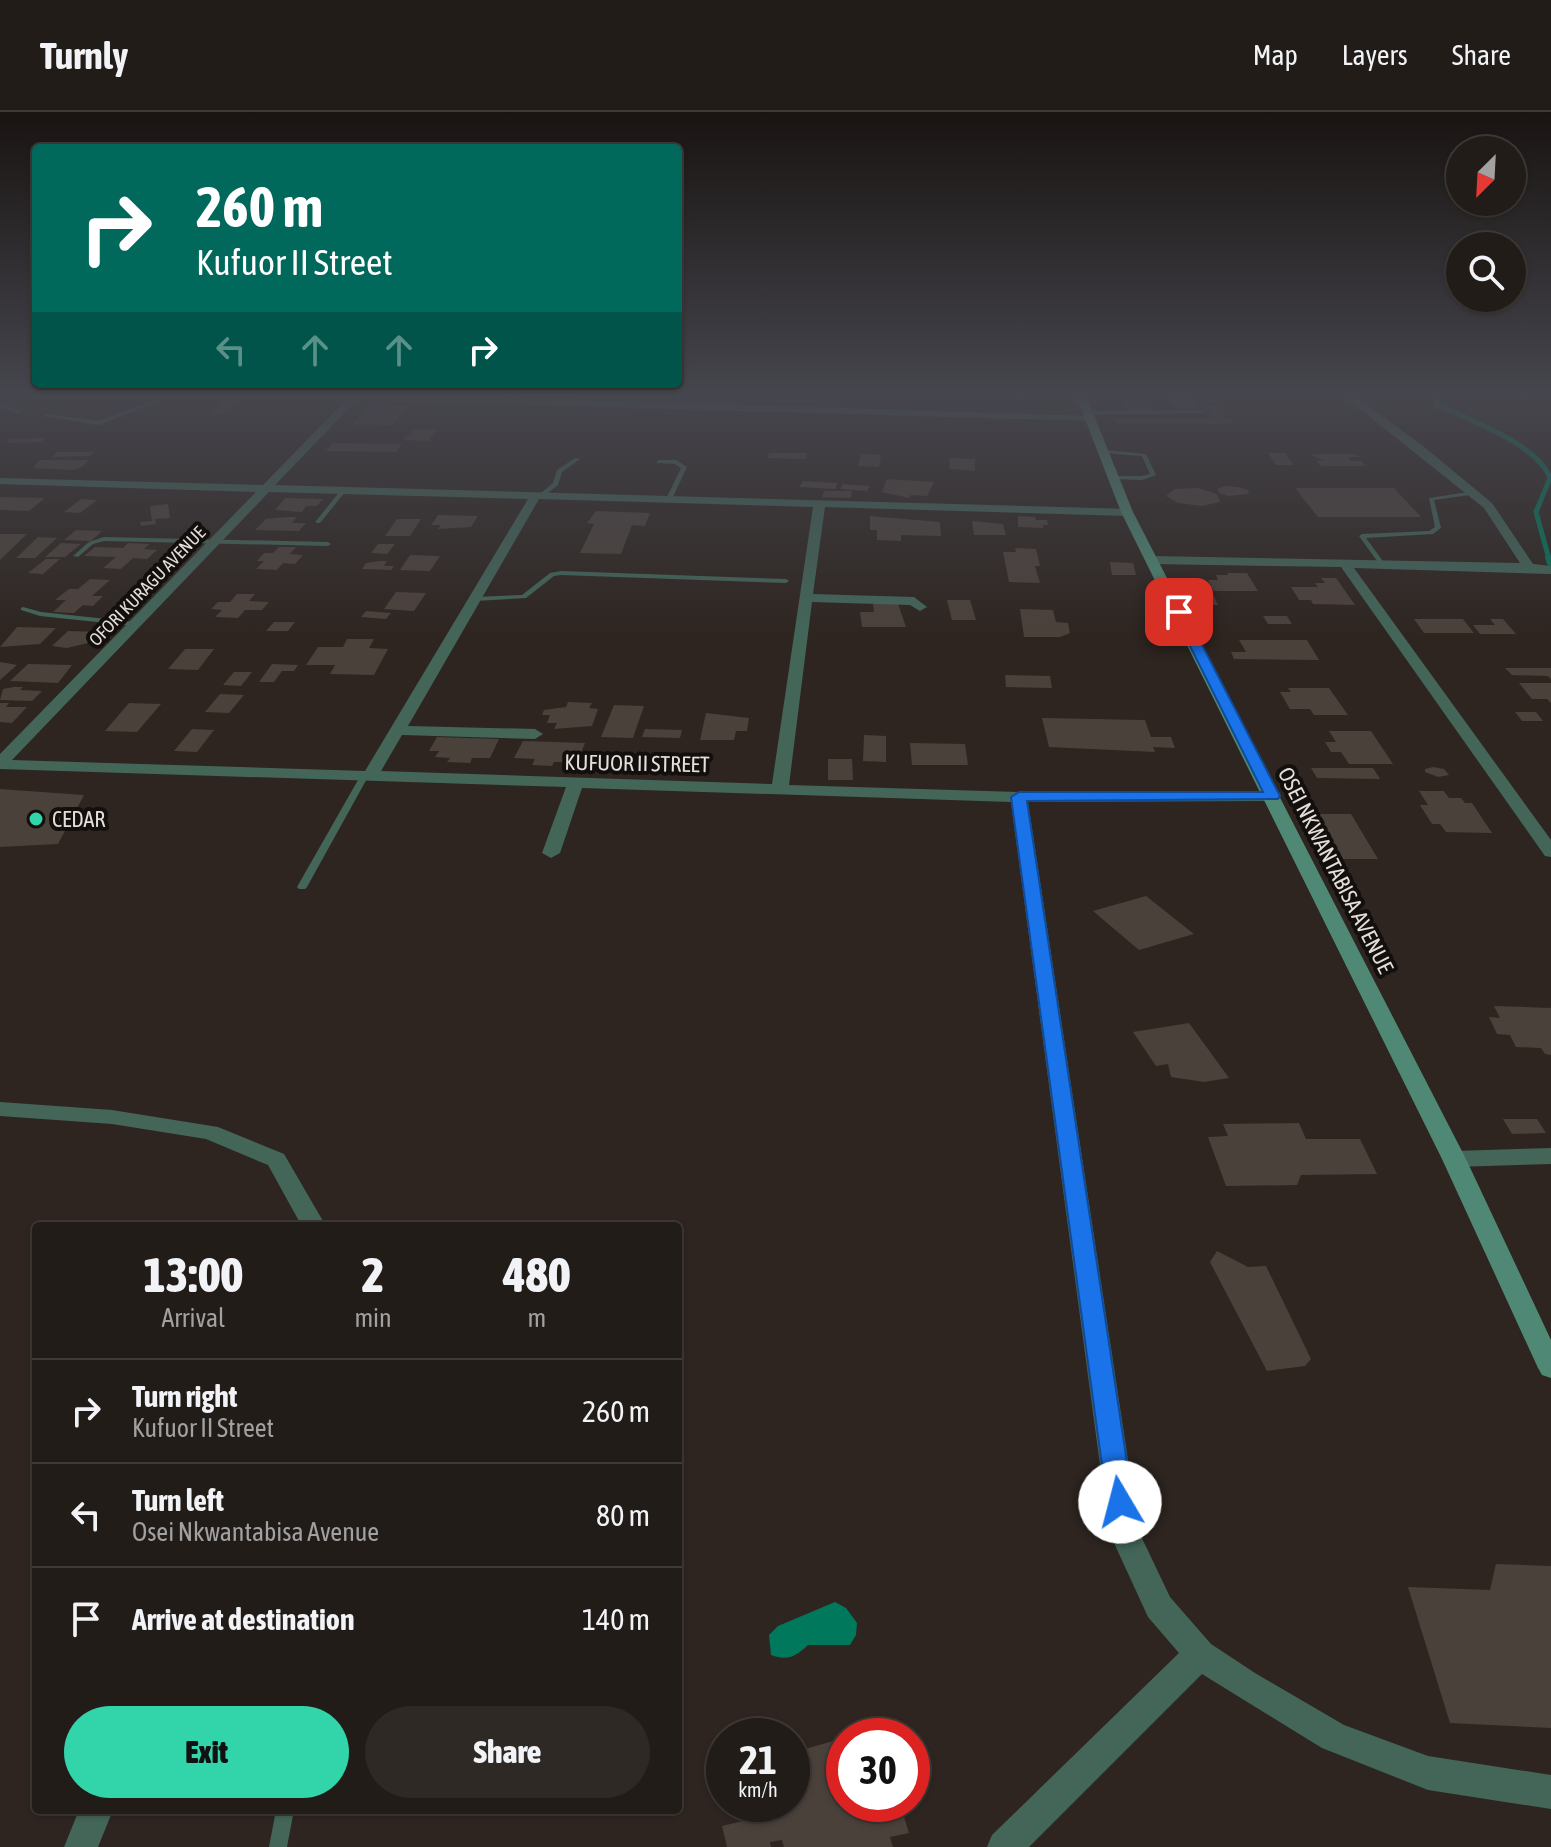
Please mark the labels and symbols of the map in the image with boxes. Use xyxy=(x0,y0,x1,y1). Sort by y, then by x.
north arrow xyxy=(1446,136,1526,216)
street label: OFORI KURAGU AVENUE xyxy=(85,522,210,650)
pin xyxy=(1145,578,1213,646)
street label: KUFUOR II STREET xyxy=(564,749,710,777)
street label: OSEI NKWANTABISA AVENUE xyxy=(1273,763,1400,978)
place label: CEDAR xyxy=(52,806,105,832)
marker: CEDAR xyxy=(27,810,45,828)
position arrow xyxy=(1078,1460,1162,1544)
speed limit sign: 30 xyxy=(826,1718,930,1822)

